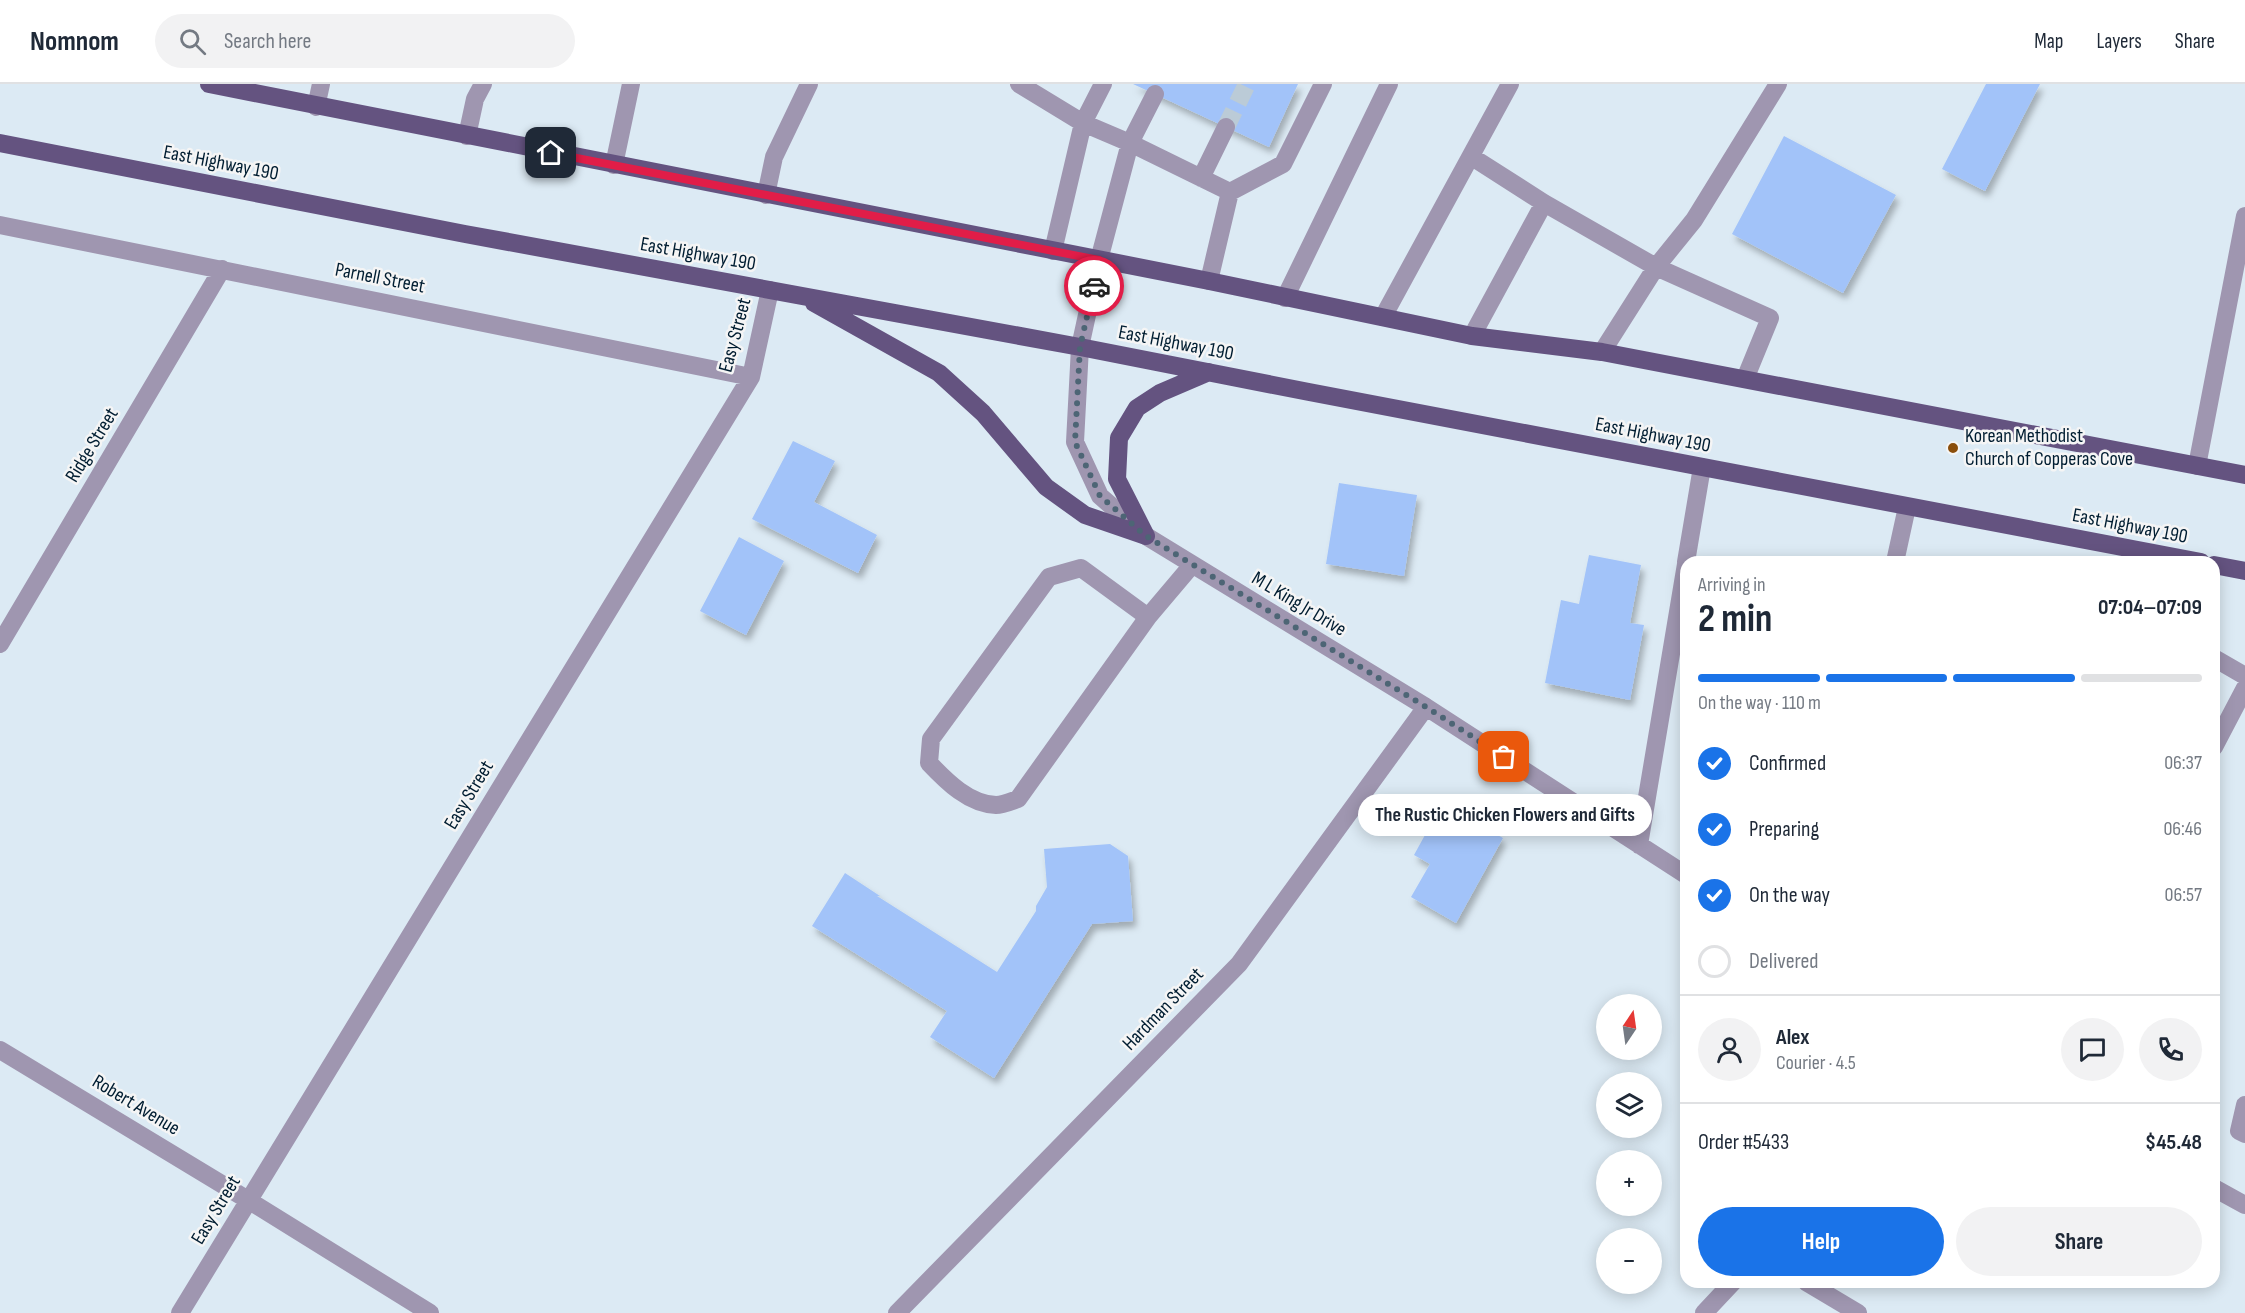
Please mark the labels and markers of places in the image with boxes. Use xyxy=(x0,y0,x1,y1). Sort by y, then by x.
pin xyxy=(525,127,576,178)
place label: Korean Methodist Church of Copperas Cove xyxy=(1965,424,2133,471)
marker: Korean Methodist Church of Copperas Cove xyxy=(1946,441,1960,455)
pin xyxy=(1478,731,1529,782)
callout: The Rustic Chicken Flowers and Gifts xyxy=(1357,793,1651,835)

